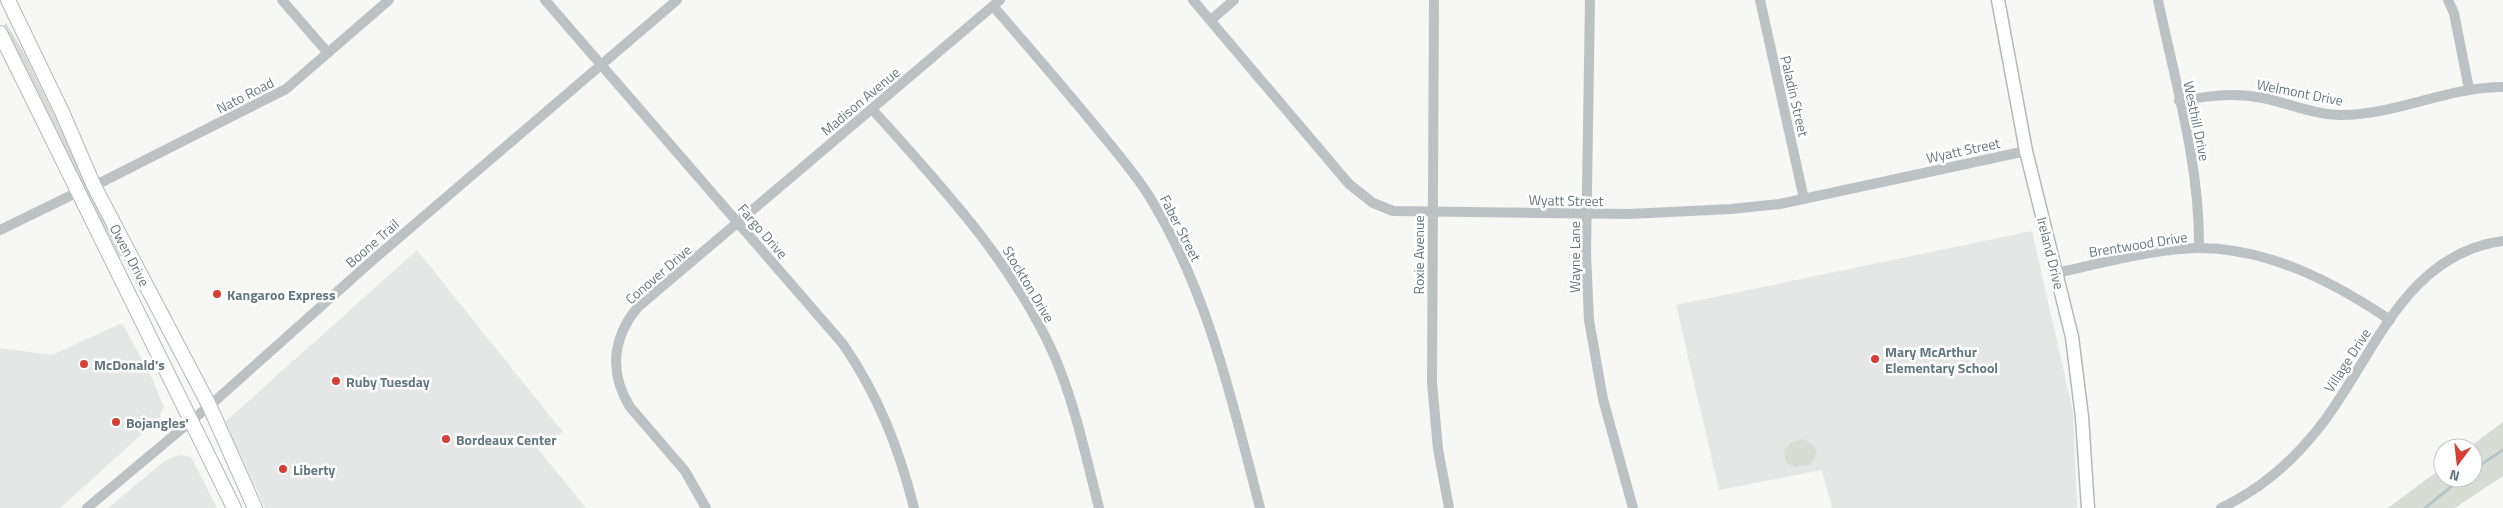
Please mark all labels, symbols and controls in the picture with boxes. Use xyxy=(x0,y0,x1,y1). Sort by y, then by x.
street label: Paladin Street xyxy=(1775,53,1815,139)
street label: Madison Avenue xyxy=(816,62,904,140)
street label: Nato Road xyxy=(213,72,277,118)
street label: Welmont Drive xyxy=(2255,73,2345,111)
street label: Westhill Drive xyxy=(2178,79,2216,163)
street label: Wyatt Street xyxy=(1924,132,2002,168)
street label: Wyatt Street xyxy=(1528,189,1604,211)
street label: Faber Street xyxy=(1155,191,1207,265)
street label: Fargo Drive xyxy=(733,199,793,263)
street label: Boone Trail xyxy=(340,214,404,272)
street label: Roxie Avenue xyxy=(1408,215,1429,295)
street label: Ireland Drive xyxy=(2032,215,2070,291)
street label: Owen Drive xyxy=(105,220,155,290)
street label: Wayne Lane xyxy=(1564,221,1585,293)
street label: Brentwood Drive xyxy=(2087,226,2189,262)
street label: Conover Drive xyxy=(620,239,696,309)
street label: Stockton Drive xyxy=(998,242,1060,326)
place label: Kangaroo Express xyxy=(227,284,336,305)
marker: Kangaroo Express xyxy=(211,288,223,300)
street label: Village Drive xyxy=(2318,324,2376,396)
place label: Mary McArthur Elementary School xyxy=(1885,341,1998,378)
marker: Mary McArthur Elementary School xyxy=(1869,353,1881,365)
place label: McDonald's xyxy=(94,354,165,375)
marker: McDonald's xyxy=(78,358,90,370)
place label: Ruby Tuesday xyxy=(346,371,430,392)
marker: Ruby Tuesday xyxy=(330,375,342,387)
place label: Bojangles' xyxy=(126,412,189,433)
marker: Bojangles' xyxy=(110,416,122,428)
place label: Bordeaux Center xyxy=(456,429,556,450)
marker: Bordeaux Center xyxy=(440,433,452,445)
north arrow xyxy=(2433,438,2483,488)
place label: Liberty xyxy=(293,459,335,480)
marker: Liberty xyxy=(277,463,289,475)
text: N xyxy=(2447,465,2462,487)

